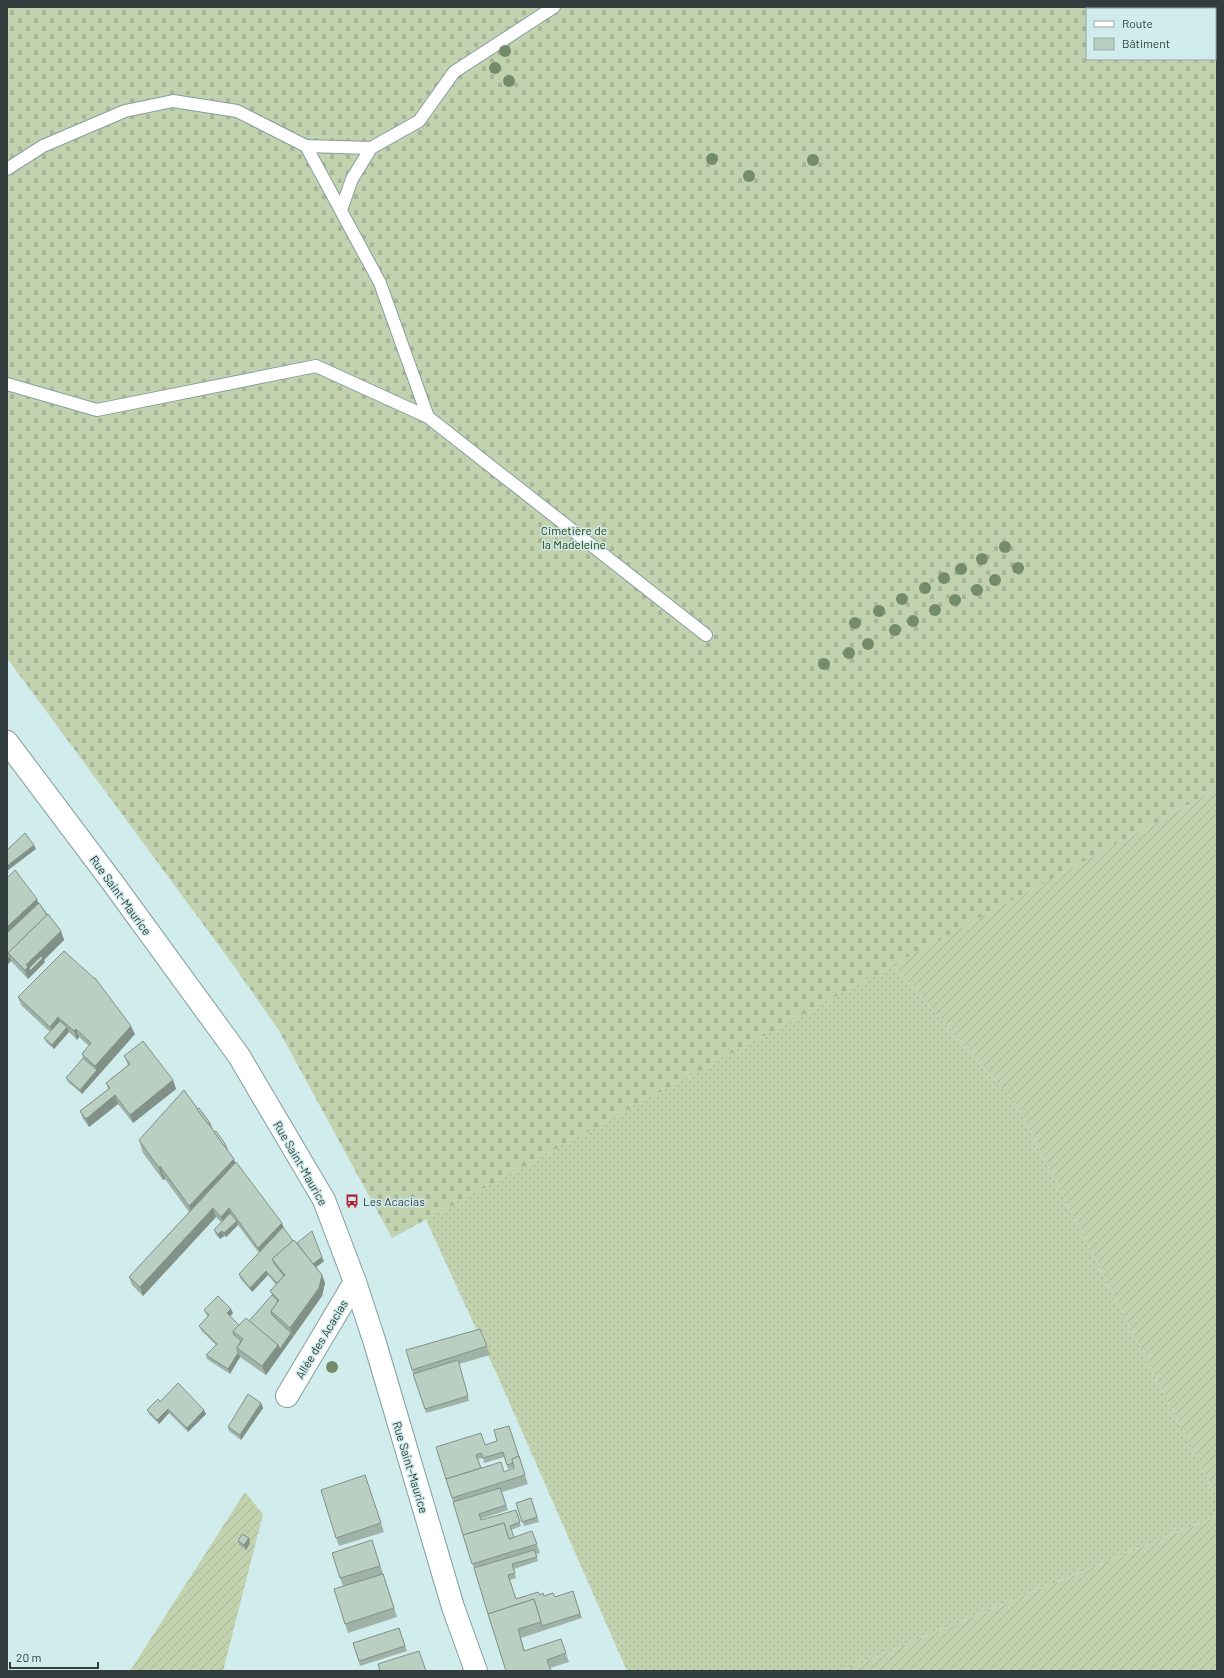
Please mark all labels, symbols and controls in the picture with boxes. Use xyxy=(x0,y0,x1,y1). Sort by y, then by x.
legend xyxy=(1086,8,1216,60)
text: Route xyxy=(1122,16,1153,30)
text: Bâtiment xyxy=(1122,36,1170,50)
park label: Cimetière de la Madeleine xyxy=(541,523,607,551)
street label: Rue Saint-Maurice xyxy=(87,852,155,938)
street label: Rue Saint-Maurice xyxy=(271,1118,331,1208)
bus stop icon: Les Acacias xyxy=(344,1193,360,1209)
place label: Les Acacias xyxy=(363,1194,425,1208)
street label: Allée des Acacias xyxy=(292,1297,350,1381)
street label: Rue Saint-Maurice xyxy=(390,1419,432,1515)
scale bar xyxy=(10,1644,98,1670)
text: 20 m xyxy=(16,1650,42,1664)

